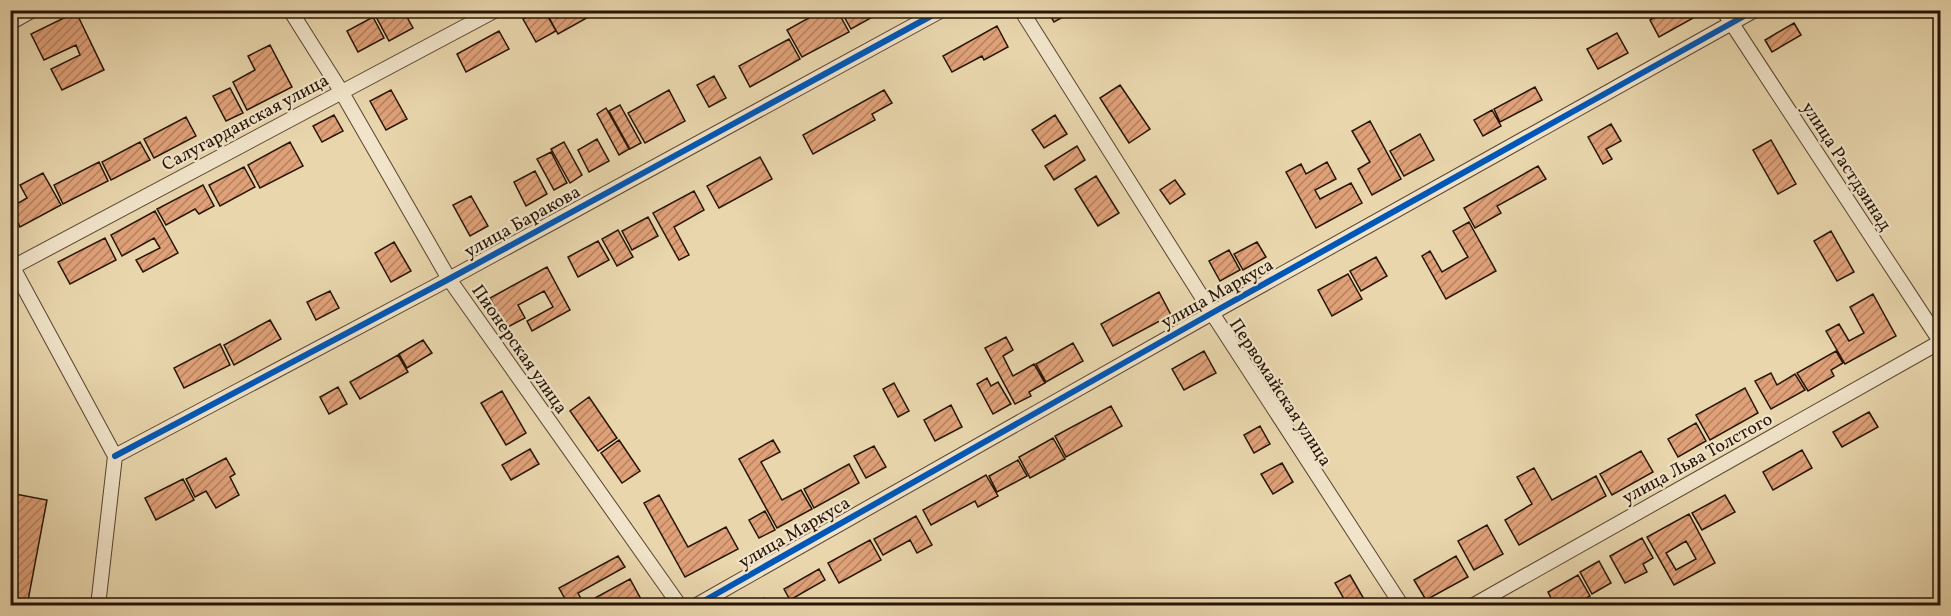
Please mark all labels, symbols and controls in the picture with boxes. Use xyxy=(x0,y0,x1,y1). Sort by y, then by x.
street label: Салугарданская улица xyxy=(158,69,334,178)
street label: улица Растдзинад xyxy=(1795,97,1897,236)
street label: улица Баракова xyxy=(460,180,585,265)
street label: улица Маркуса xyxy=(1157,253,1279,336)
street label: Пионерская улица xyxy=(465,280,573,420)
street label: Первомайская улица xyxy=(1222,314,1337,472)
street label: улица Льва Толстого xyxy=(1618,408,1777,511)
street label: улица Маркуса xyxy=(734,491,855,575)

